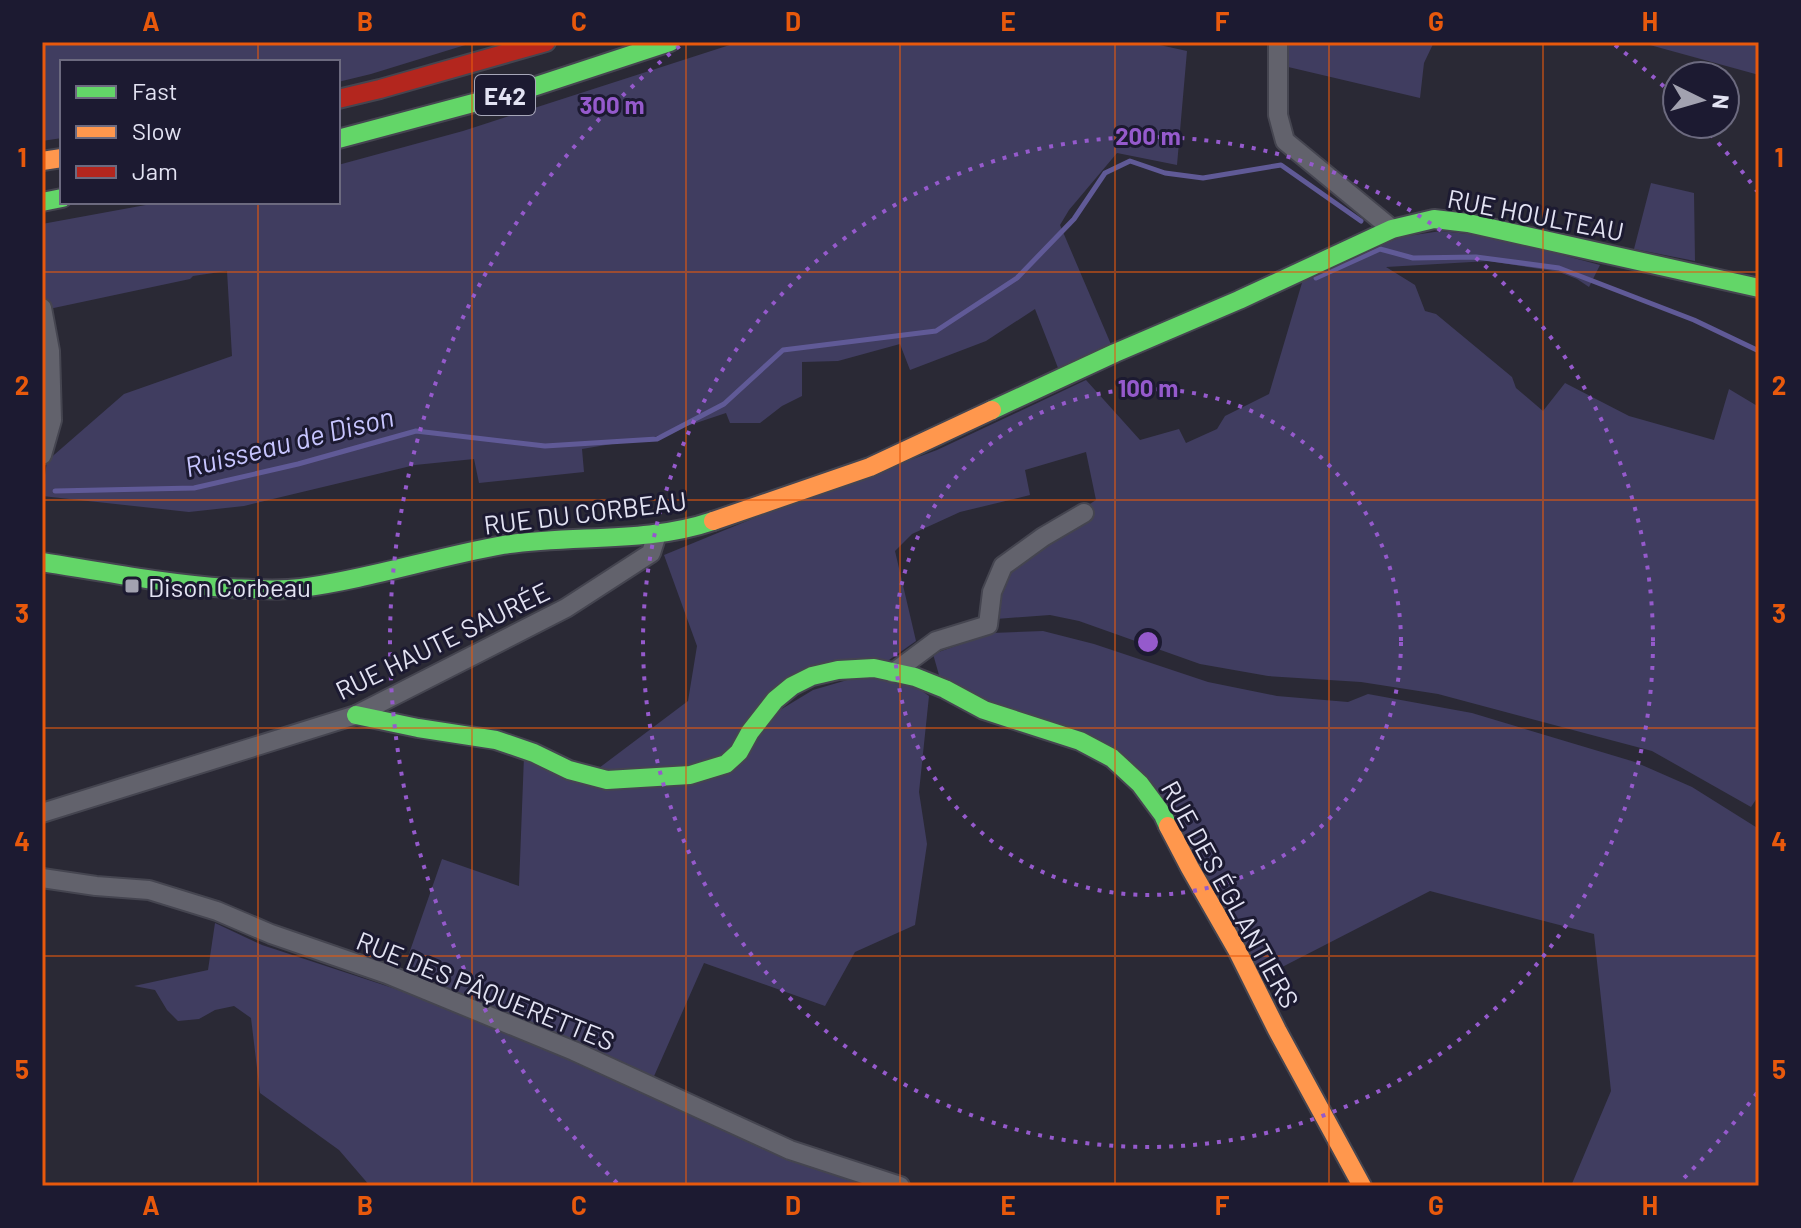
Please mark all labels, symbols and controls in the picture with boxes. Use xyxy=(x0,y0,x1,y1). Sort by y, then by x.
text: A xyxy=(142,5,160,36)
text: B xyxy=(357,5,373,36)
text: C xyxy=(571,5,587,36)
text: D xyxy=(785,5,801,36)
text: E xyxy=(1000,5,1016,36)
text: F xyxy=(1215,5,1230,36)
text: G xyxy=(1428,5,1444,36)
text: H xyxy=(1642,5,1658,36)
legend xyxy=(60,60,340,204)
north arrow xyxy=(1661,60,1741,140)
road number: E42 xyxy=(475,75,535,115)
text: Fast xyxy=(132,76,177,105)
text: 300 m xyxy=(579,90,645,119)
text: N xyxy=(1708,93,1736,110)
text: Slow xyxy=(132,116,181,145)
text: 200 m xyxy=(1115,121,1181,150)
text: 1 xyxy=(17,141,27,172)
text: 1 xyxy=(1774,141,1784,172)
text: Jam xyxy=(132,156,178,185)
street label: RUE HOULTEAU xyxy=(1445,182,1627,246)
text: 2 xyxy=(15,369,29,400)
text: 2 xyxy=(1772,369,1786,400)
text: 100 m xyxy=(1118,373,1178,402)
water label: Ruisseau de Dison xyxy=(181,399,397,483)
street label: RUE DU CORBEAU xyxy=(482,484,688,540)
place label: Dison Corbeau xyxy=(148,571,311,602)
street label: RUE HAUTE SAURÉE xyxy=(330,575,554,705)
marker: Dison Corbeau xyxy=(123,577,141,595)
text: 3 xyxy=(15,597,29,628)
text: 3 xyxy=(1772,597,1786,628)
centre of rings xyxy=(1134,628,1162,656)
street label: RUE DES ÉGLANTIERS xyxy=(1156,775,1306,1013)
text: 4 xyxy=(14,825,30,856)
text: 4 xyxy=(1771,825,1787,856)
street label: RUE DES PÂQUERETTES xyxy=(352,924,620,1056)
text: 5 xyxy=(15,1053,29,1084)
text: 5 xyxy=(1772,1053,1786,1084)
text: A xyxy=(142,1189,160,1220)
text: B xyxy=(357,1189,373,1220)
text: C xyxy=(571,1189,587,1220)
text: D xyxy=(785,1189,801,1220)
text: E xyxy=(1000,1189,1016,1220)
text: F xyxy=(1215,1189,1230,1220)
text: G xyxy=(1428,1189,1444,1220)
text: H xyxy=(1642,1189,1658,1220)

